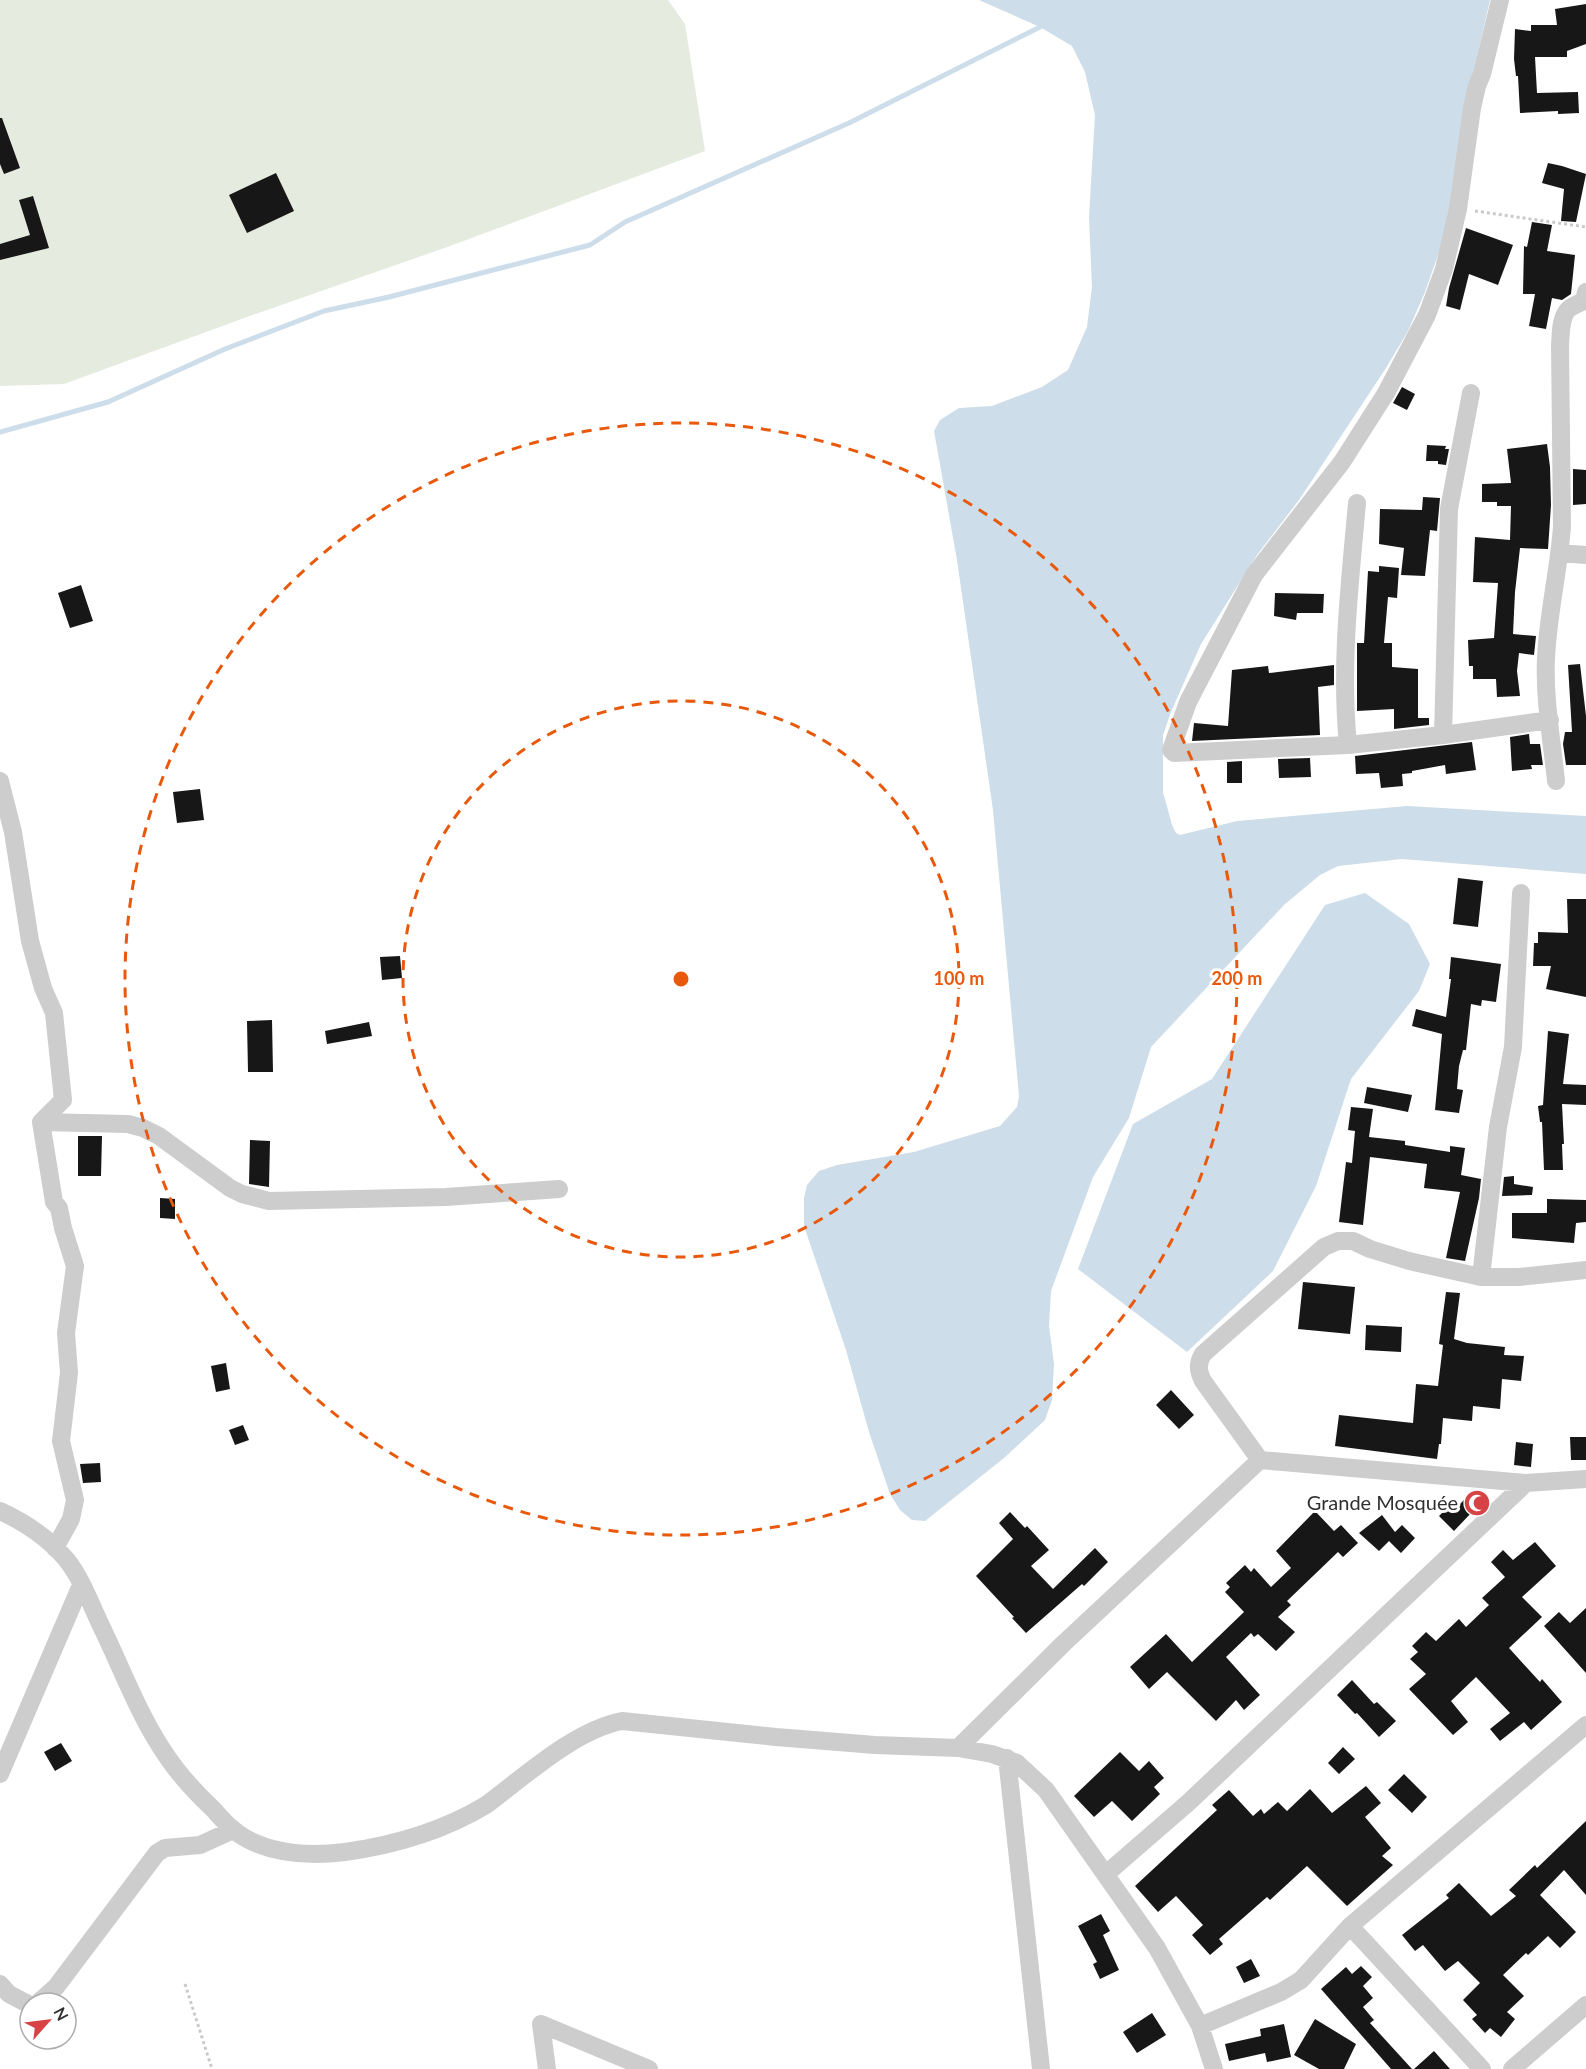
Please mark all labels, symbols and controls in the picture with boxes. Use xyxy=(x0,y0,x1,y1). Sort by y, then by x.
text: 100 m xyxy=(934,967,984,989)
text: 200 m xyxy=(1212,967,1262,989)
centre of rings xyxy=(671,969,691,989)
mosque icon: Grande Mosquée xyxy=(1462,1488,1492,1518)
place label: Grande Mosquée xyxy=(1307,1490,1458,1514)
north arrow xyxy=(18,1991,78,2051)
text: N xyxy=(50,2004,73,2024)

